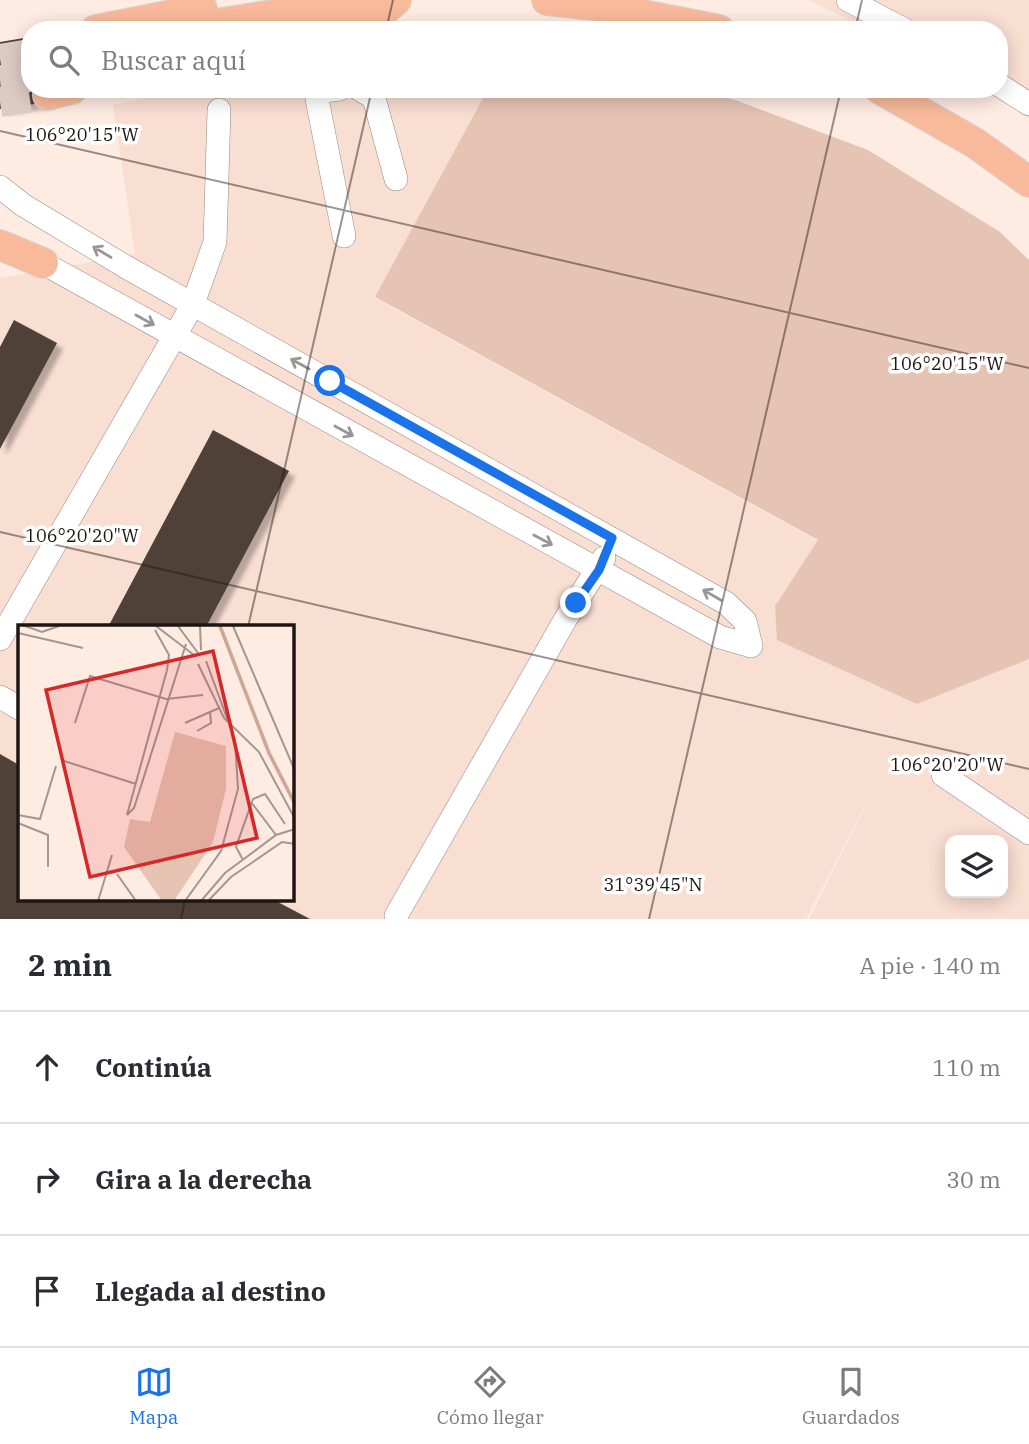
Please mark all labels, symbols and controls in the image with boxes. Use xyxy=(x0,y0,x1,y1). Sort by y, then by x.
search box xyxy=(21,21,1008,98)
icon: search xyxy=(45,41,83,79)
text: Buscar aquí xyxy=(101,43,246,77)
text: 106°20'15"W xyxy=(25,123,139,146)
one-way arrow xyxy=(92,245,112,259)
one-way arrow xyxy=(134,314,155,327)
text: 106°20'15"W xyxy=(890,352,1004,375)
one-way arrow xyxy=(290,357,310,371)
route start xyxy=(314,365,345,396)
one-way arrow xyxy=(333,424,353,438)
text: 106°20'20"W xyxy=(25,524,139,547)
one-way arrow xyxy=(533,533,553,547)
route end xyxy=(560,587,591,618)
one-way arrow xyxy=(702,588,723,601)
inset map xyxy=(18,625,294,902)
text: 106°20'20"W xyxy=(890,753,1004,776)
map controls xyxy=(945,835,1008,898)
button: layers xyxy=(945,835,1008,898)
text: 31°39'45"N xyxy=(604,873,703,896)
text: 2 min xyxy=(28,945,112,984)
text: A pie · 140 m xyxy=(859,950,1001,980)
icon: ahead xyxy=(28,1048,66,1086)
text: Continúa xyxy=(95,1050,212,1084)
text: 110 m xyxy=(932,1052,1001,1082)
icon: right xyxy=(28,1160,66,1198)
text: Gira a la derecha xyxy=(95,1162,312,1196)
text: 30 m xyxy=(946,1164,1001,1194)
icon: arrive xyxy=(28,1272,66,1310)
text: Llegada al destino xyxy=(95,1274,326,1308)
tab: Mapa xyxy=(129,1363,178,1429)
tab: Cómo llegar xyxy=(437,1363,544,1429)
tab: Guardados xyxy=(802,1363,900,1429)

